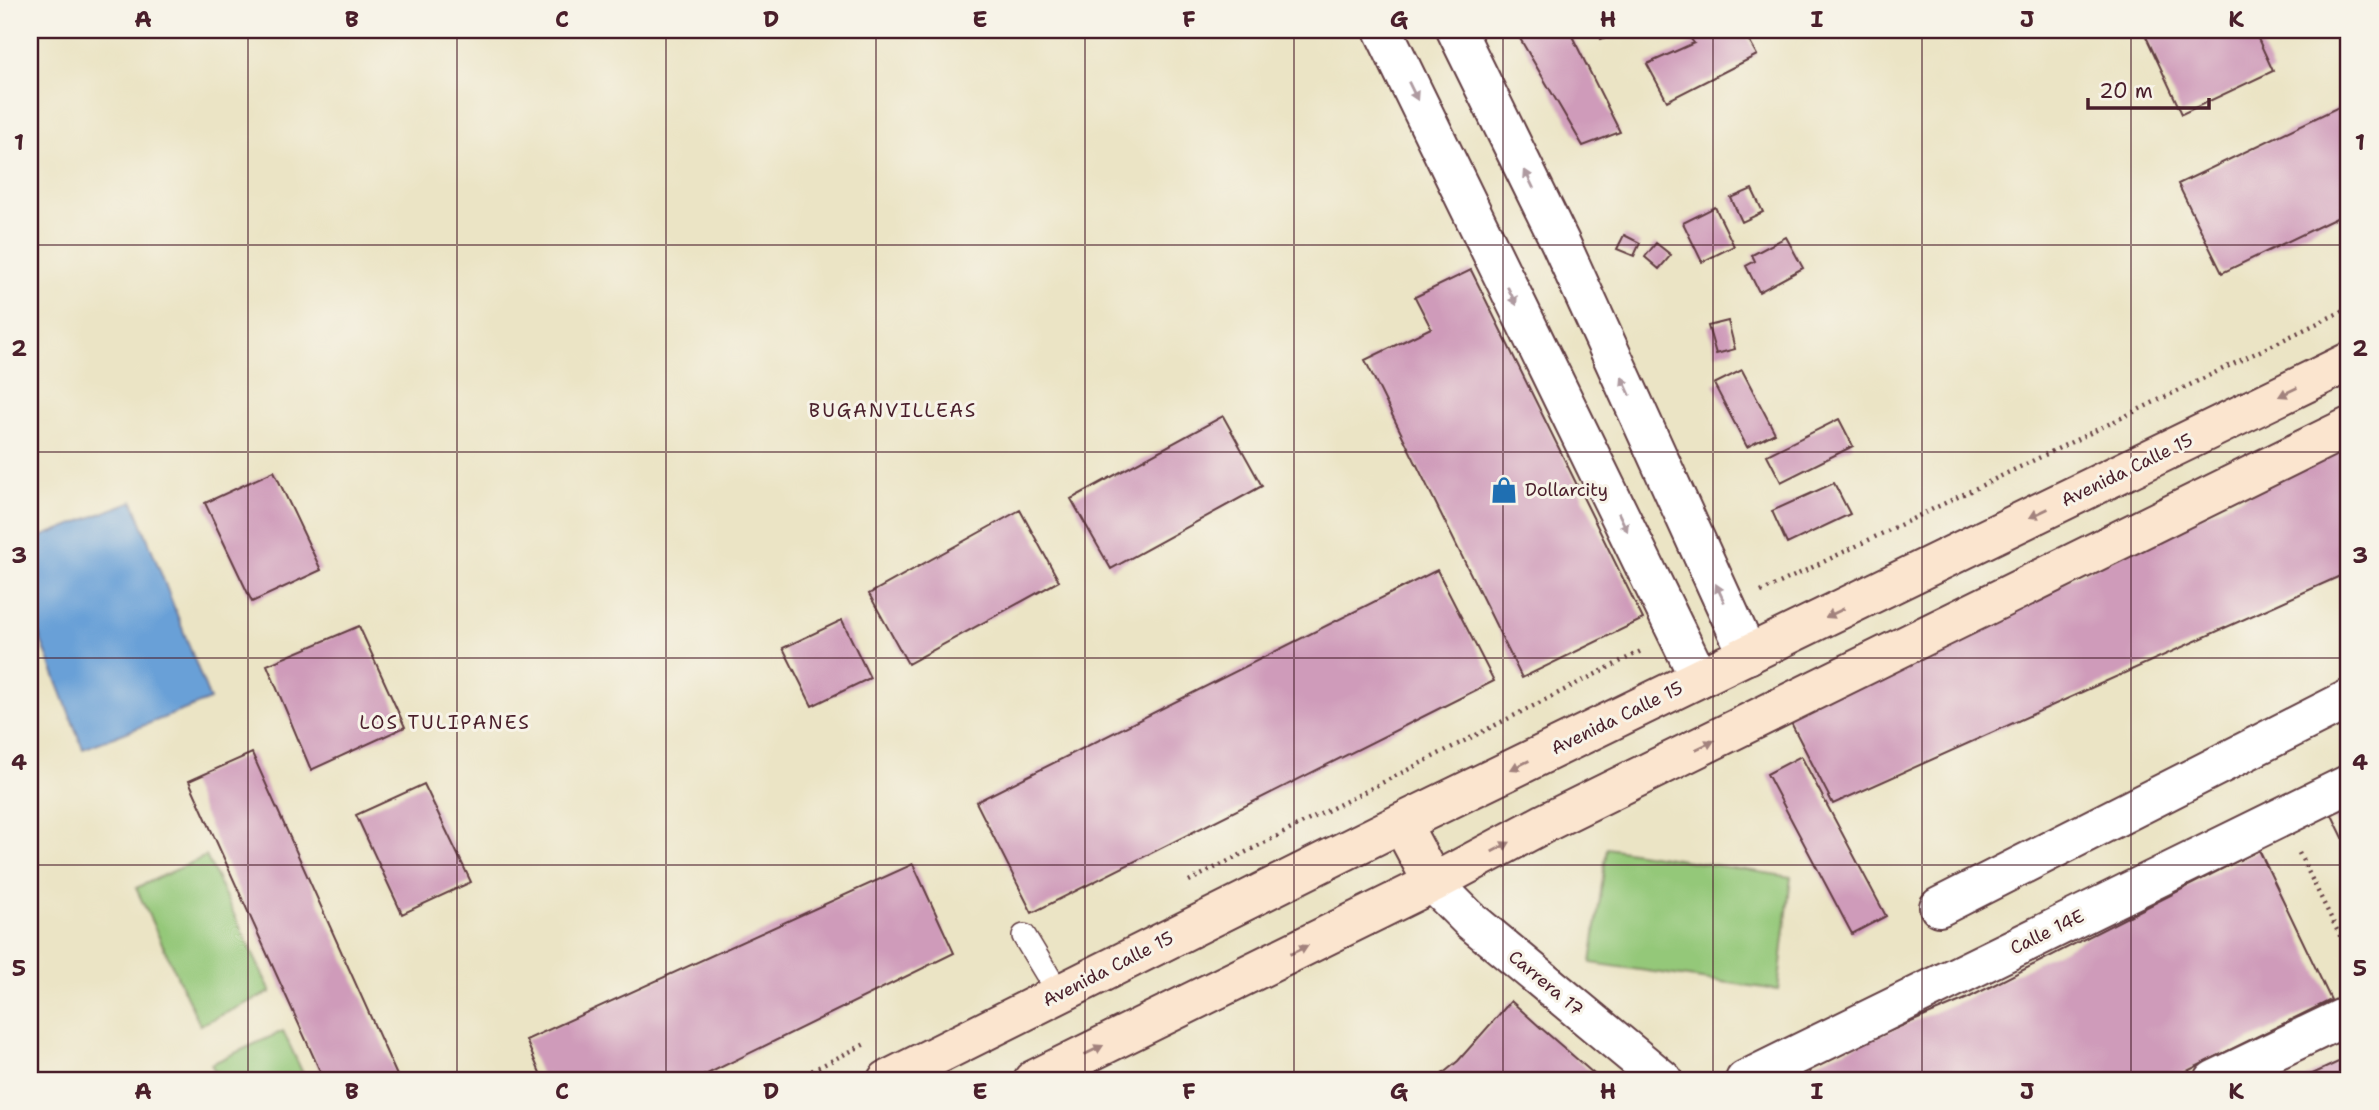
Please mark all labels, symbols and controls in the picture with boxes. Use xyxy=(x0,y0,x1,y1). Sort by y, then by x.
text: A xyxy=(134,4,152,34)
text: B xyxy=(345,4,359,34)
text: C xyxy=(555,4,569,34)
text: D xyxy=(763,4,779,34)
text: E xyxy=(972,4,988,34)
text: F xyxy=(1182,4,1196,34)
text: G xyxy=(1390,4,1409,34)
text: H xyxy=(1600,4,1616,34)
text: I xyxy=(1811,4,1824,34)
text: J xyxy=(2020,4,2034,34)
text: K xyxy=(2228,4,2244,34)
scale bar xyxy=(2088,66,2209,110)
text: 20 m xyxy=(2099,77,2153,105)
one-way arrow xyxy=(1407,81,1418,101)
text: 1 xyxy=(14,127,24,157)
text: 1 xyxy=(2355,127,2365,157)
one-way arrow xyxy=(1524,169,1535,189)
one-way arrow xyxy=(1507,286,1518,306)
text: 2 xyxy=(11,333,27,363)
text: 2 xyxy=(2352,333,2368,363)
one-way arrow xyxy=(1620,375,1631,396)
one-way arrow xyxy=(2278,386,2298,398)
district label: BUGANVILLEAS xyxy=(809,398,977,423)
street label: Avenida Calle 15 xyxy=(2057,428,2197,512)
shop icon: Dollarcity xyxy=(1489,475,1519,505)
place label: Dollarcity xyxy=(1525,478,1608,502)
one-way arrow xyxy=(2029,507,2049,519)
one-way arrow xyxy=(1617,512,1628,532)
text: 3 xyxy=(11,540,27,570)
text: 3 xyxy=(2352,540,2368,570)
one-way arrow xyxy=(1714,582,1725,603)
one-way arrow xyxy=(1825,607,1845,618)
street label: Avenida Calle 15 xyxy=(1547,676,1687,760)
district label: LOS TULIPANES xyxy=(359,710,531,735)
one-way arrow xyxy=(1695,739,1715,750)
text: 4 xyxy=(11,747,27,777)
text: 4 xyxy=(2352,747,2368,777)
one-way arrow xyxy=(1510,760,1530,771)
one-way arrow xyxy=(1492,841,1512,853)
street label: Calle 14E xyxy=(2006,904,2088,960)
street label: Avenida Calle 15 xyxy=(1038,926,1178,1012)
one-way arrow xyxy=(1289,944,1309,955)
street label: Carrera 17 xyxy=(1503,945,1589,1021)
text: 5 xyxy=(12,953,26,983)
text: 5 xyxy=(2353,953,2367,983)
one-way arrow xyxy=(1084,1045,1104,1056)
text: A xyxy=(134,1076,152,1106)
text: B xyxy=(345,1076,359,1106)
text: C xyxy=(555,1076,569,1106)
text: D xyxy=(763,1076,779,1106)
text: E xyxy=(972,1076,988,1106)
text: F xyxy=(1182,1076,1196,1106)
text: G xyxy=(1390,1076,1409,1106)
text: H xyxy=(1600,1076,1616,1106)
text: I xyxy=(1811,1076,1824,1106)
text: J xyxy=(2020,1076,2034,1106)
text: K xyxy=(2228,1076,2244,1106)

